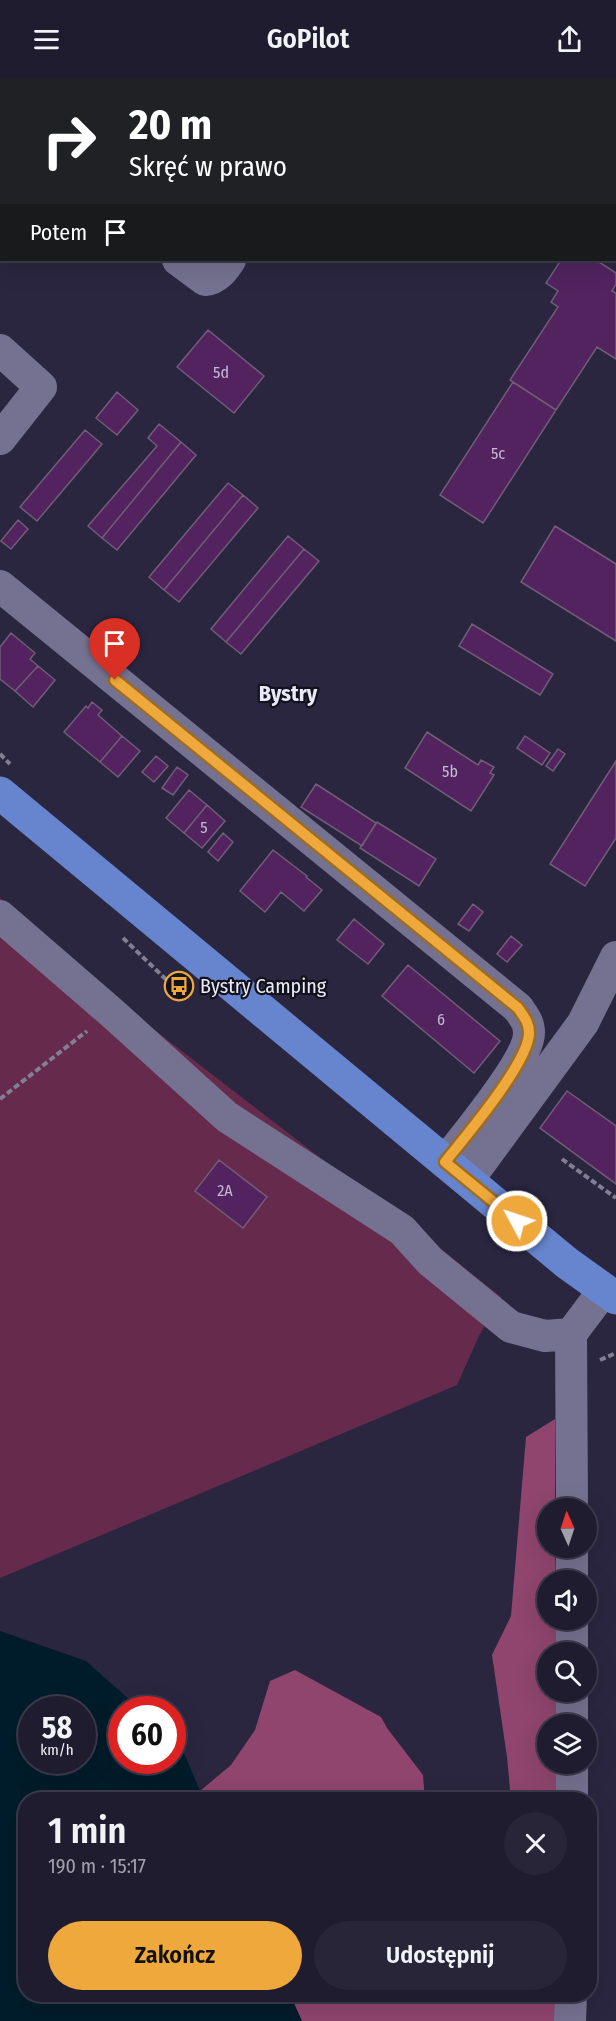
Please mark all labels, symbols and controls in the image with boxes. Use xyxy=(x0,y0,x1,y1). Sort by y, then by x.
icon: menu xyxy=(30,23,63,56)
text: GoPilot xyxy=(267,23,349,55)
icon: share xyxy=(553,23,586,56)
text: 20 m xyxy=(129,100,212,150)
icon: right xyxy=(30,102,108,180)
text: Skręć w prawo xyxy=(129,151,287,183)
icon: arrive xyxy=(99,216,132,249)
text: Potem xyxy=(30,219,87,246)
house number: 5d xyxy=(213,363,229,382)
house number: 5c xyxy=(491,444,505,463)
pin xyxy=(89,618,140,680)
icon: arrive xyxy=(98,627,131,660)
district label: Bystry xyxy=(259,680,318,707)
house number: 5b xyxy=(442,762,458,781)
house number: 5 xyxy=(200,818,208,837)
bus stop icon: Bystry Camping xyxy=(163,970,195,1002)
place label: Bystry Camping xyxy=(200,974,327,998)
house number: 6 xyxy=(437,1010,445,1029)
house number: 2A xyxy=(217,1181,233,1200)
position arrow xyxy=(485,1189,549,1253)
north arrow xyxy=(537,1498,597,1558)
map controls xyxy=(537,1498,597,1774)
button: sound xyxy=(537,1570,597,1630)
button: search xyxy=(537,1642,597,1702)
speed limit sign: 60 xyxy=(108,1696,186,1774)
text: 58 xyxy=(42,1710,72,1746)
button: layers xyxy=(537,1714,597,1774)
text: km/h xyxy=(40,1741,74,1759)
text: 1 min xyxy=(48,1809,126,1853)
button: close xyxy=(504,1812,567,1875)
text: 190 m · 15:17 xyxy=(48,1854,146,1878)
button: Zakończ xyxy=(48,1921,302,1990)
button: Udostępnij xyxy=(314,1921,567,1990)

